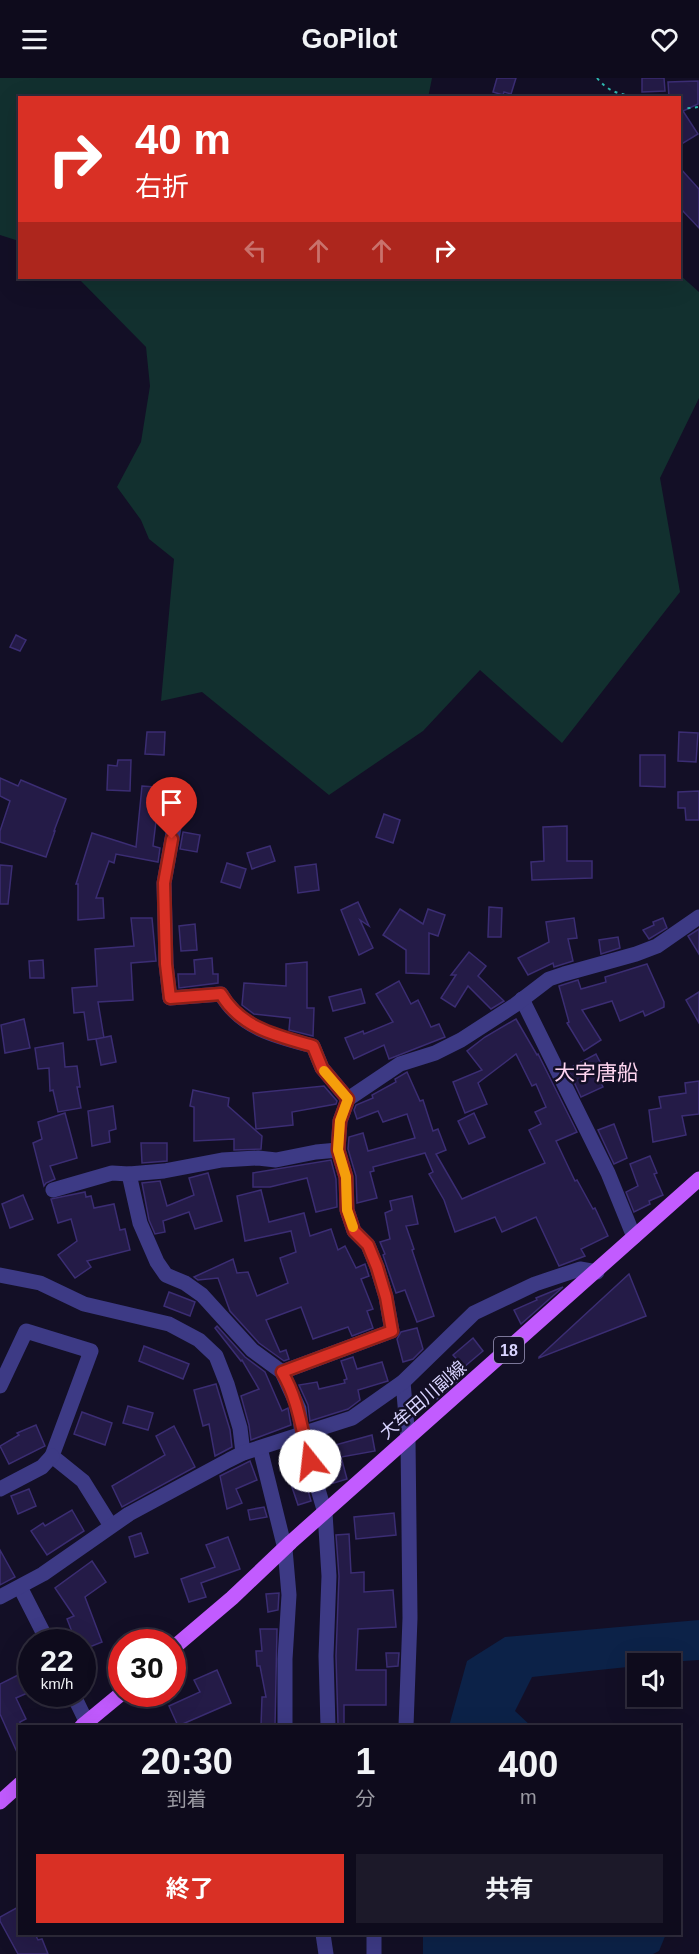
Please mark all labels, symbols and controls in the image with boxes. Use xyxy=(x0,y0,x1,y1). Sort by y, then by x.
icon: menu xyxy=(18,23,51,56)
icon: heart xyxy=(648,23,681,56)
text: GoPilot xyxy=(302,24,398,54)
text: 40 m xyxy=(135,116,231,163)
icon: right xyxy=(36,120,114,198)
text: 右折 xyxy=(135,172,189,202)
icon: left xyxy=(239,234,272,267)
icon: ahead xyxy=(302,234,335,267)
icon: ahead xyxy=(365,234,398,267)
icon: right xyxy=(428,234,461,267)
pin xyxy=(146,777,197,839)
icon: arrive xyxy=(155,786,188,819)
district label: 大字唐船 xyxy=(554,1061,638,1084)
road number: 18 xyxy=(494,1337,524,1363)
street label: 大牟田川副線 xyxy=(376,1357,470,1443)
position arrow xyxy=(278,1429,342,1493)
speed limit sign: 30 xyxy=(108,1629,186,1707)
text: 22 xyxy=(40,1644,74,1677)
map controls xyxy=(627,1653,681,1707)
button: sound xyxy=(627,1653,681,1707)
text: km/h xyxy=(41,1675,73,1692)
text: 20:30 xyxy=(141,1741,233,1782)
text: 1 xyxy=(355,1741,376,1782)
text: 400 xyxy=(498,1744,558,1785)
text: m xyxy=(520,1786,537,1808)
text: 到着 xyxy=(167,1788,207,1810)
text: 分 xyxy=(356,1788,376,1810)
button: 終了 xyxy=(36,1854,344,1923)
button: 共有 xyxy=(356,1854,663,1923)

